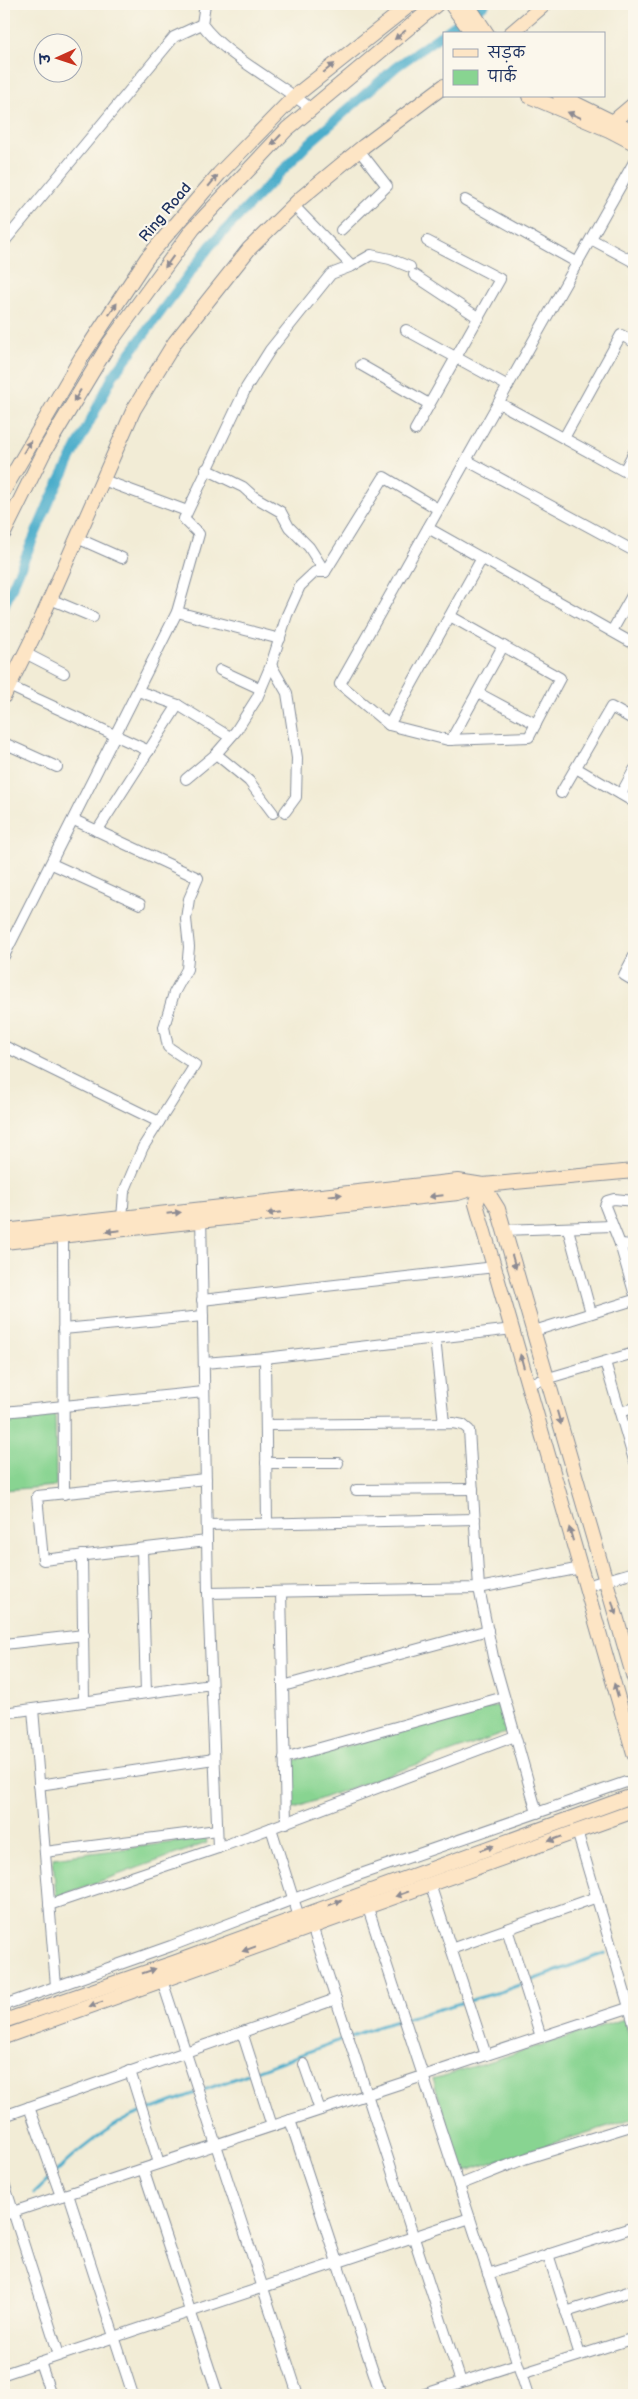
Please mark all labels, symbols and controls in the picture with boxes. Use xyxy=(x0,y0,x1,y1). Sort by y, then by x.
one-way arrow xyxy=(394,29,407,40)
north arrow xyxy=(32,32,82,82)
legend xyxy=(443,32,606,98)
text: सड़क xyxy=(487,44,526,63)
text: उ xyxy=(37,52,54,66)
one-way arrow xyxy=(322,63,335,74)
text: पार्क xyxy=(487,65,518,87)
one-way arrow xyxy=(566,111,581,119)
one-way arrow xyxy=(270,134,282,146)
one-way arrow xyxy=(207,175,218,188)
street label: Ring Road xyxy=(135,179,196,246)
one-way arrow xyxy=(164,255,174,269)
one-way arrow xyxy=(108,303,118,316)
one-way arrow xyxy=(73,390,82,403)
one-way arrow xyxy=(23,441,32,454)
one-way arrow xyxy=(328,1191,344,1199)
one-way arrow xyxy=(428,1192,444,1200)
one-way arrow xyxy=(166,1209,182,1217)
one-way arrow xyxy=(266,1210,282,1218)
one-way arrow xyxy=(105,1227,121,1235)
one-way arrow xyxy=(510,1255,518,1270)
one-way arrow xyxy=(518,1353,526,1368)
one-way arrow xyxy=(555,1411,563,1426)
one-way arrow xyxy=(567,1526,575,1541)
one-way arrow xyxy=(610,1600,618,1615)
one-way arrow xyxy=(612,1682,620,1698)
one-way arrow xyxy=(548,1836,563,1843)
one-way arrow xyxy=(480,1844,495,1851)
one-way arrow xyxy=(395,1891,410,1898)
one-way arrow xyxy=(328,1899,343,1907)
one-way arrow xyxy=(242,1946,257,1953)
one-way arrow xyxy=(142,1967,157,1975)
one-way arrow xyxy=(89,2001,104,2008)

